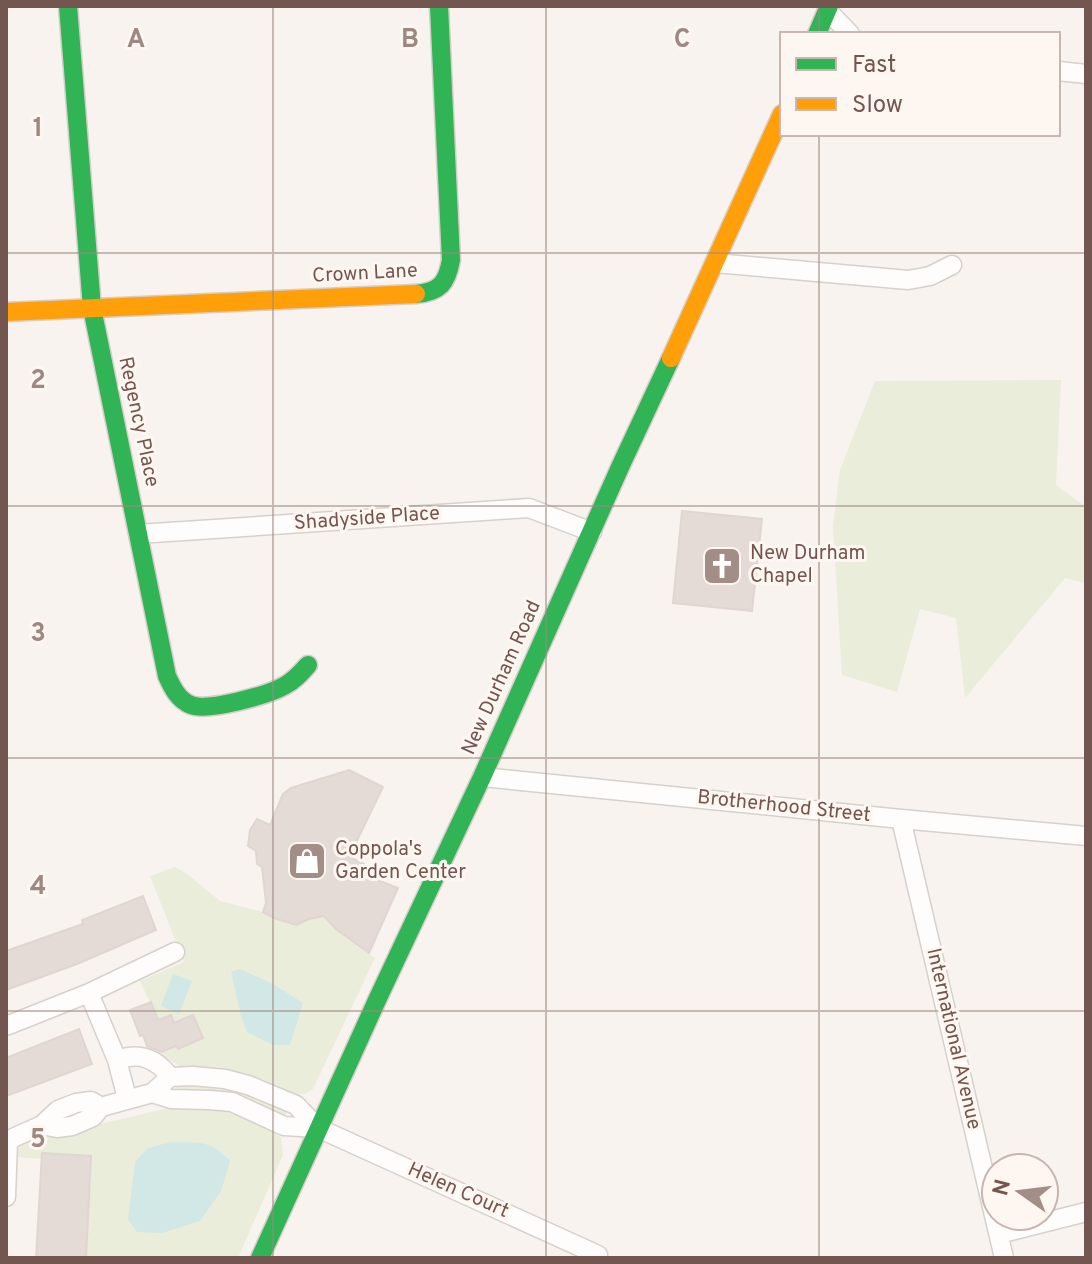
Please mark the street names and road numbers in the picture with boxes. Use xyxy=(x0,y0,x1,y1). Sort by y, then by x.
street label: Crown Lane xyxy=(312,258,418,290)
street label: Regency Place xyxy=(111,354,165,490)
street label: Shadyside Place xyxy=(293,501,441,537)
street label: New Durham Road xyxy=(456,597,548,759)
street label: Brotherhood Street xyxy=(696,785,872,829)
street label: International Avenue xyxy=(919,946,987,1132)
street label: Helen Court xyxy=(403,1157,513,1225)

